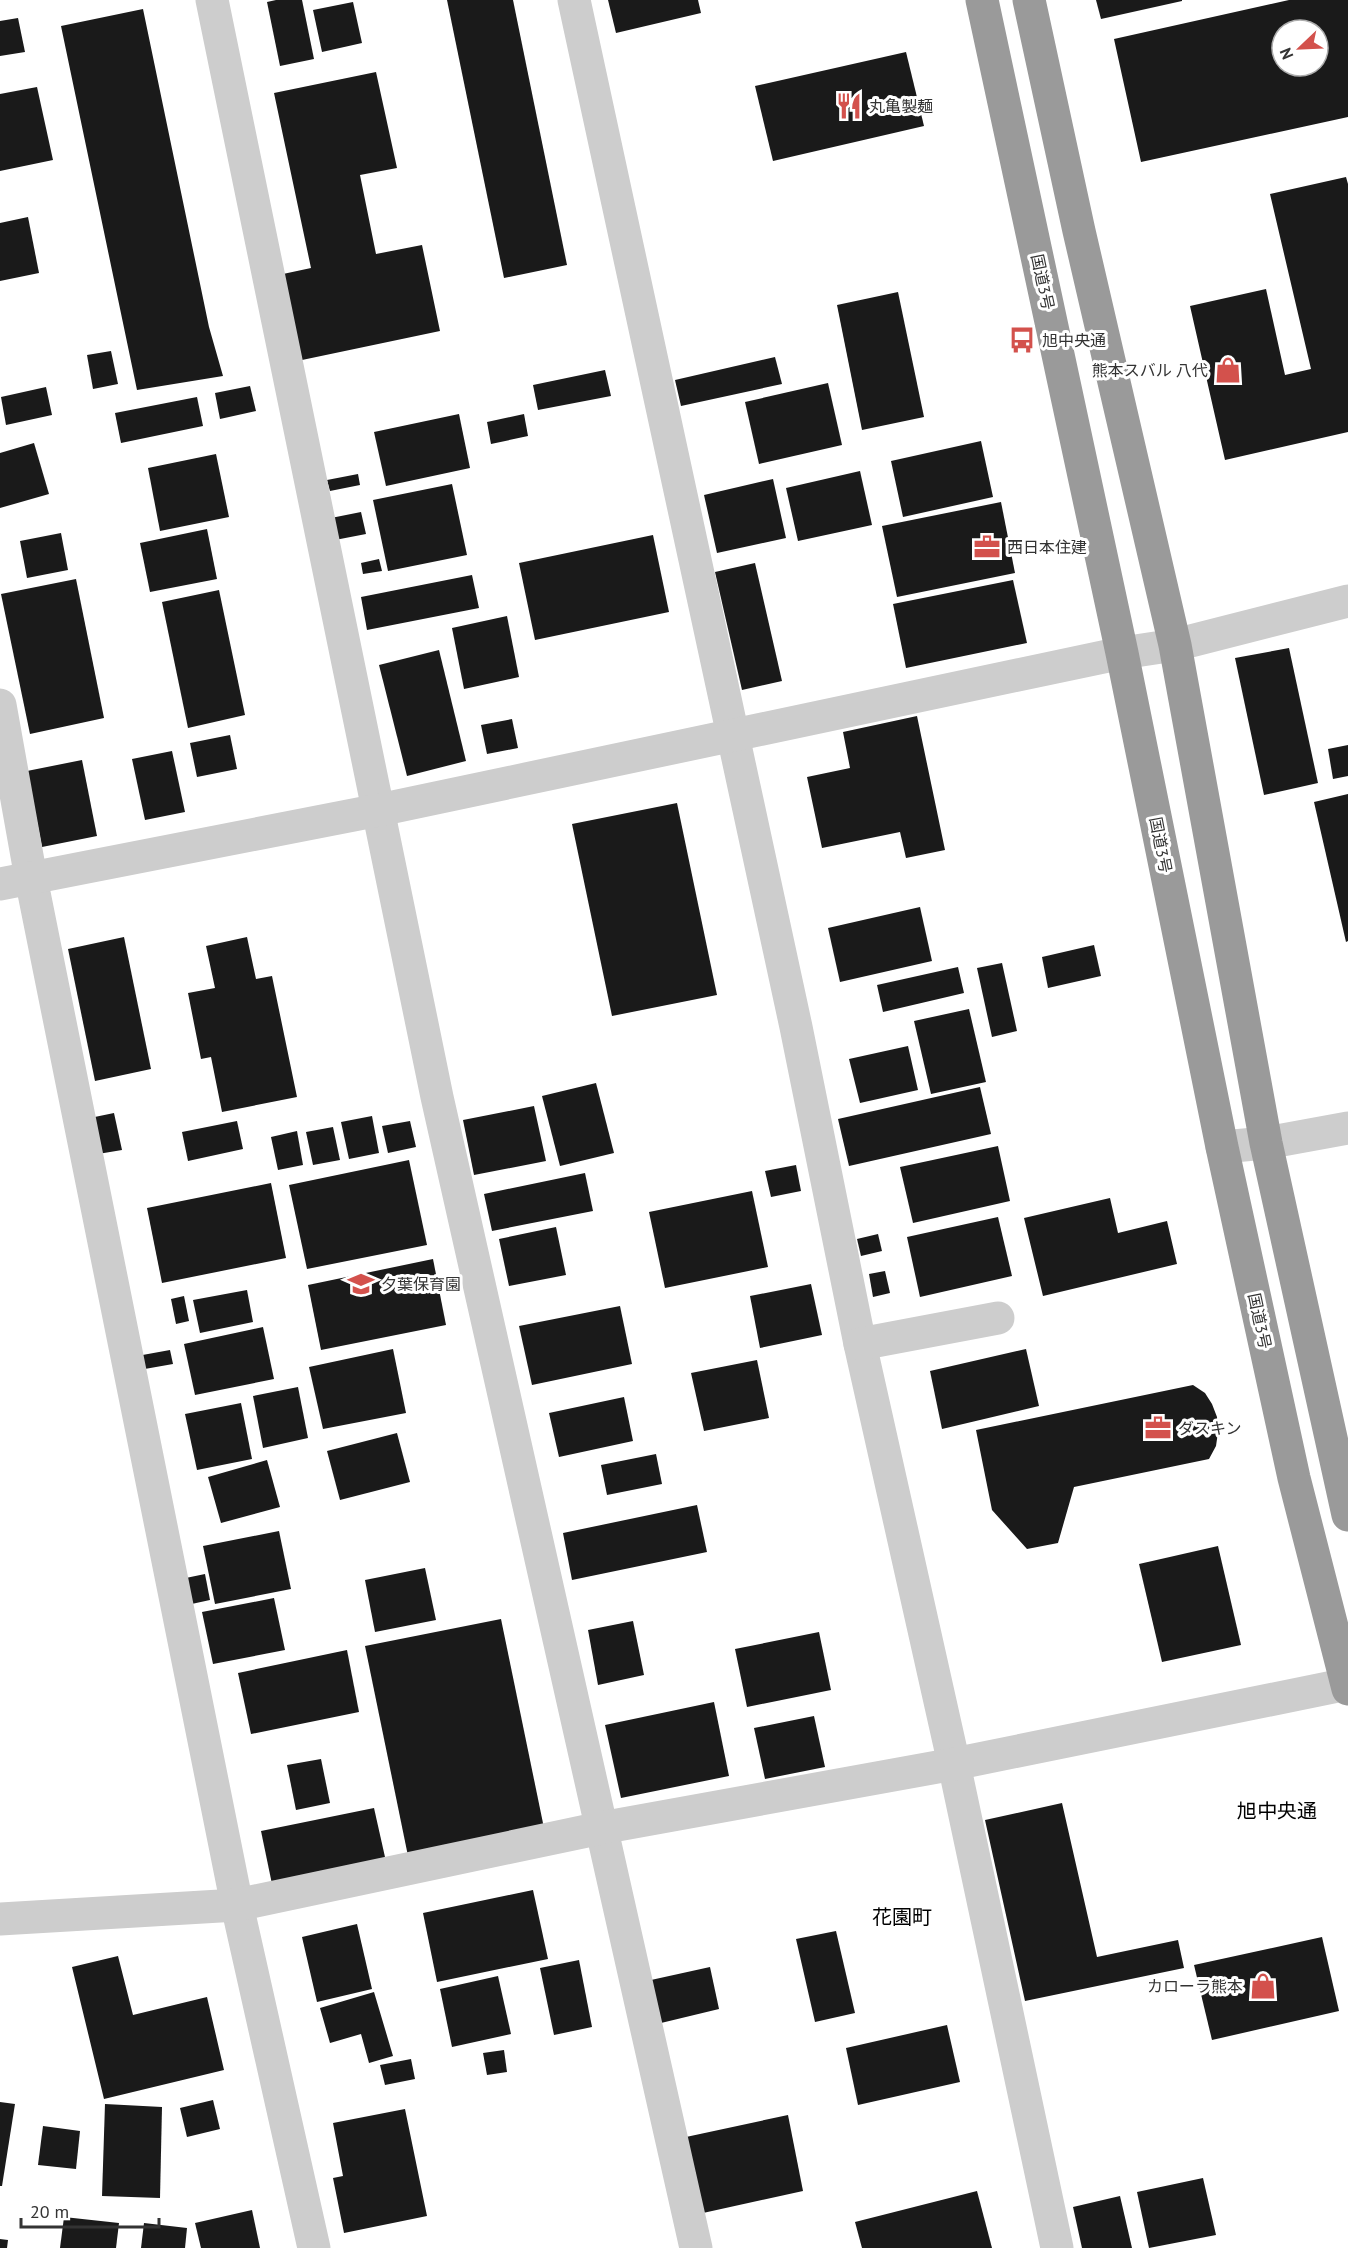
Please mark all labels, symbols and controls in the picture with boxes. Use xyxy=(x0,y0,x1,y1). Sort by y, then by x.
north arrow xyxy=(1270,18,1330,78)
text: N xyxy=(1275,45,1297,63)
restaurant icon: 丸亀製麺 xyxy=(834,91,864,121)
place label: 丸亀製麺 xyxy=(869,96,933,116)
street label: 国道3号 xyxy=(1027,252,1059,312)
bus stop icon: 旭中央通 xyxy=(1007,325,1037,355)
place label: 旭中央通 xyxy=(1042,330,1106,350)
shop icon: 熊本スバル 八代 xyxy=(1213,355,1243,385)
place label: 熊本スバル 八代 xyxy=(1092,360,1208,380)
office icon: 西日本住建 xyxy=(972,532,1002,562)
place label: 西日本住建 xyxy=(1007,537,1087,557)
street label: 国道3号 xyxy=(1146,815,1176,875)
school or university icon: 夕葉保育園 xyxy=(346,1269,376,1299)
place label: 夕葉保育園 xyxy=(381,1274,461,1294)
street label: 国道3号 xyxy=(1244,1291,1276,1351)
office icon: ダスキン xyxy=(1143,1413,1173,1443)
place label: ダスキン xyxy=(1178,1418,1242,1438)
district label: 旭中央通 xyxy=(1237,1798,1317,1824)
district label: 花園町 xyxy=(872,1904,932,1930)
shop icon: カローラ熊本 xyxy=(1248,1971,1278,2001)
place label: カローラ熊本 xyxy=(1147,1976,1243,1996)
scale bar xyxy=(21,2191,159,2229)
text: 20 m xyxy=(30,2200,69,2223)

